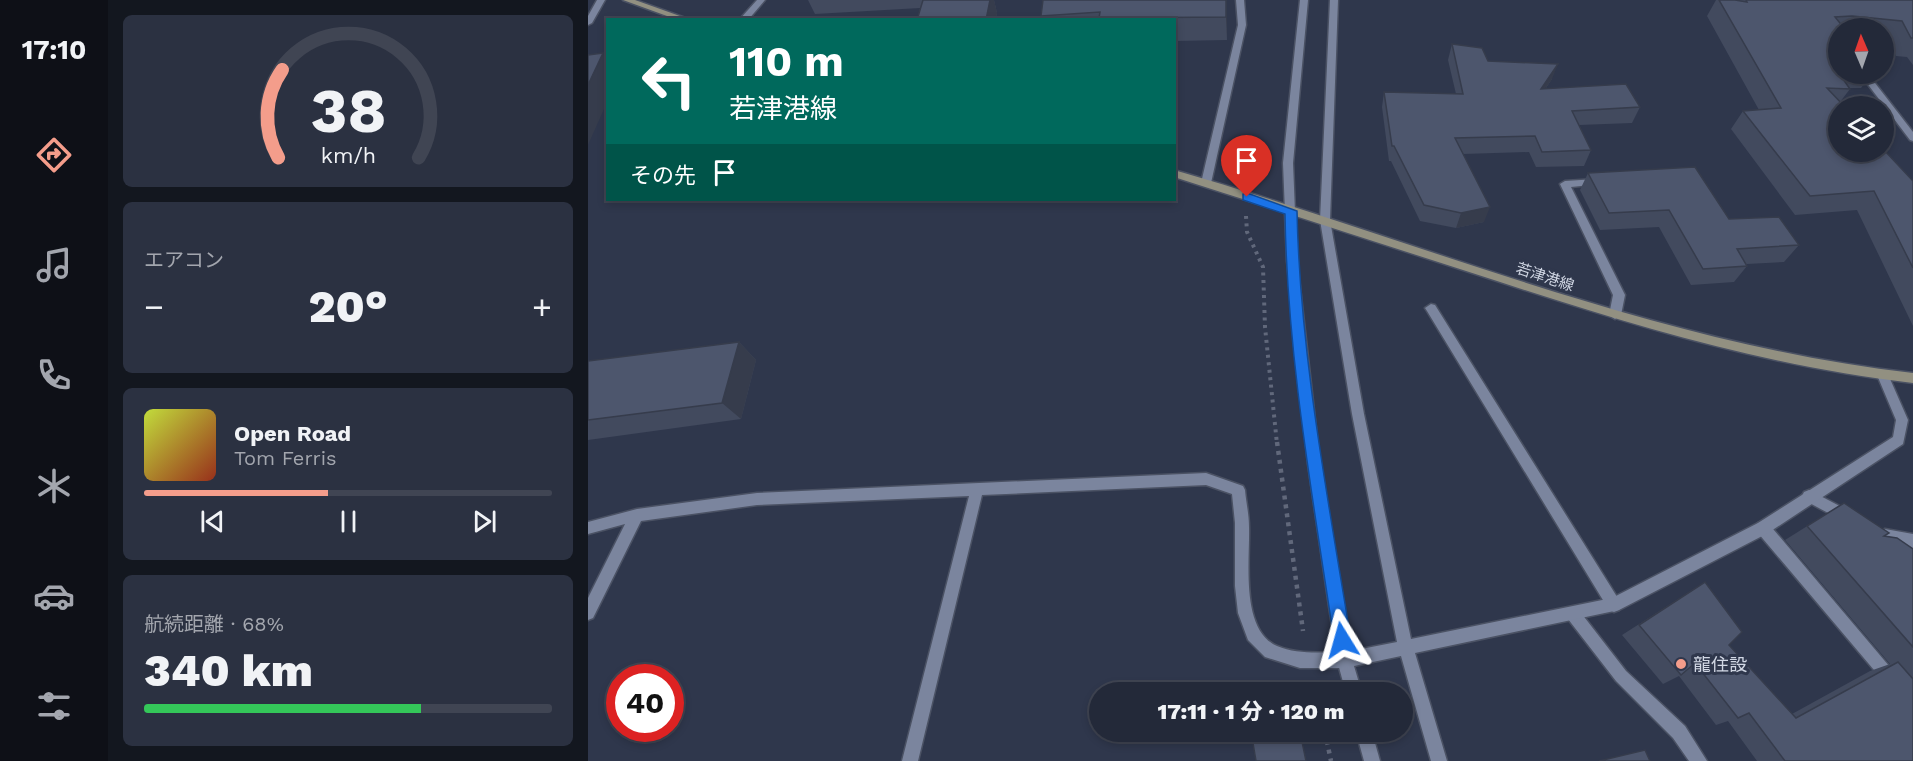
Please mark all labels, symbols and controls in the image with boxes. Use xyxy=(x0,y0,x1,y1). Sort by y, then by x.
north arrow xyxy=(1828,18,1894,84)
map controls xyxy=(1828,18,1894,162)
text: 17:10 xyxy=(22,34,86,66)
text: 110 m xyxy=(729,37,844,86)
icon: left xyxy=(630,42,708,120)
text: 38 xyxy=(310,74,386,147)
text: 若津港線 xyxy=(729,93,837,125)
button: layers xyxy=(1828,96,1894,162)
icon: directions xyxy=(33,134,75,176)
pin xyxy=(1221,135,1272,197)
text: km/h xyxy=(320,143,376,168)
icon: arrive xyxy=(1230,144,1263,177)
icon: arrive xyxy=(708,156,741,189)
text: その先 xyxy=(630,163,696,188)
icon: music xyxy=(33,244,75,286)
text: エアコン xyxy=(144,248,224,272)
street label: 若津港線 xyxy=(1514,259,1576,295)
text: 20° xyxy=(308,280,388,333)
text: − xyxy=(144,287,164,326)
text: + xyxy=(532,287,552,326)
icon: phone xyxy=(33,354,75,396)
text: Open Road xyxy=(234,421,351,446)
text: Tom Ferris xyxy=(234,446,337,470)
icon: climate xyxy=(33,465,75,507)
icon: previous xyxy=(196,505,229,538)
icon: pause xyxy=(332,505,365,538)
icon: next xyxy=(468,505,501,538)
icon: car xyxy=(33,575,75,617)
position arrow xyxy=(1310,608,1374,672)
text: 航続距離 · 68% xyxy=(144,612,284,636)
text: 340 km xyxy=(144,644,313,697)
place label: 龍住設 xyxy=(1693,654,1747,675)
marker: 龍住設 xyxy=(1674,657,1688,671)
speed limit sign: 40 xyxy=(606,664,684,742)
icon: filters xyxy=(33,685,75,727)
text: 17:11 · 1 分 · 120 m xyxy=(1157,699,1345,724)

